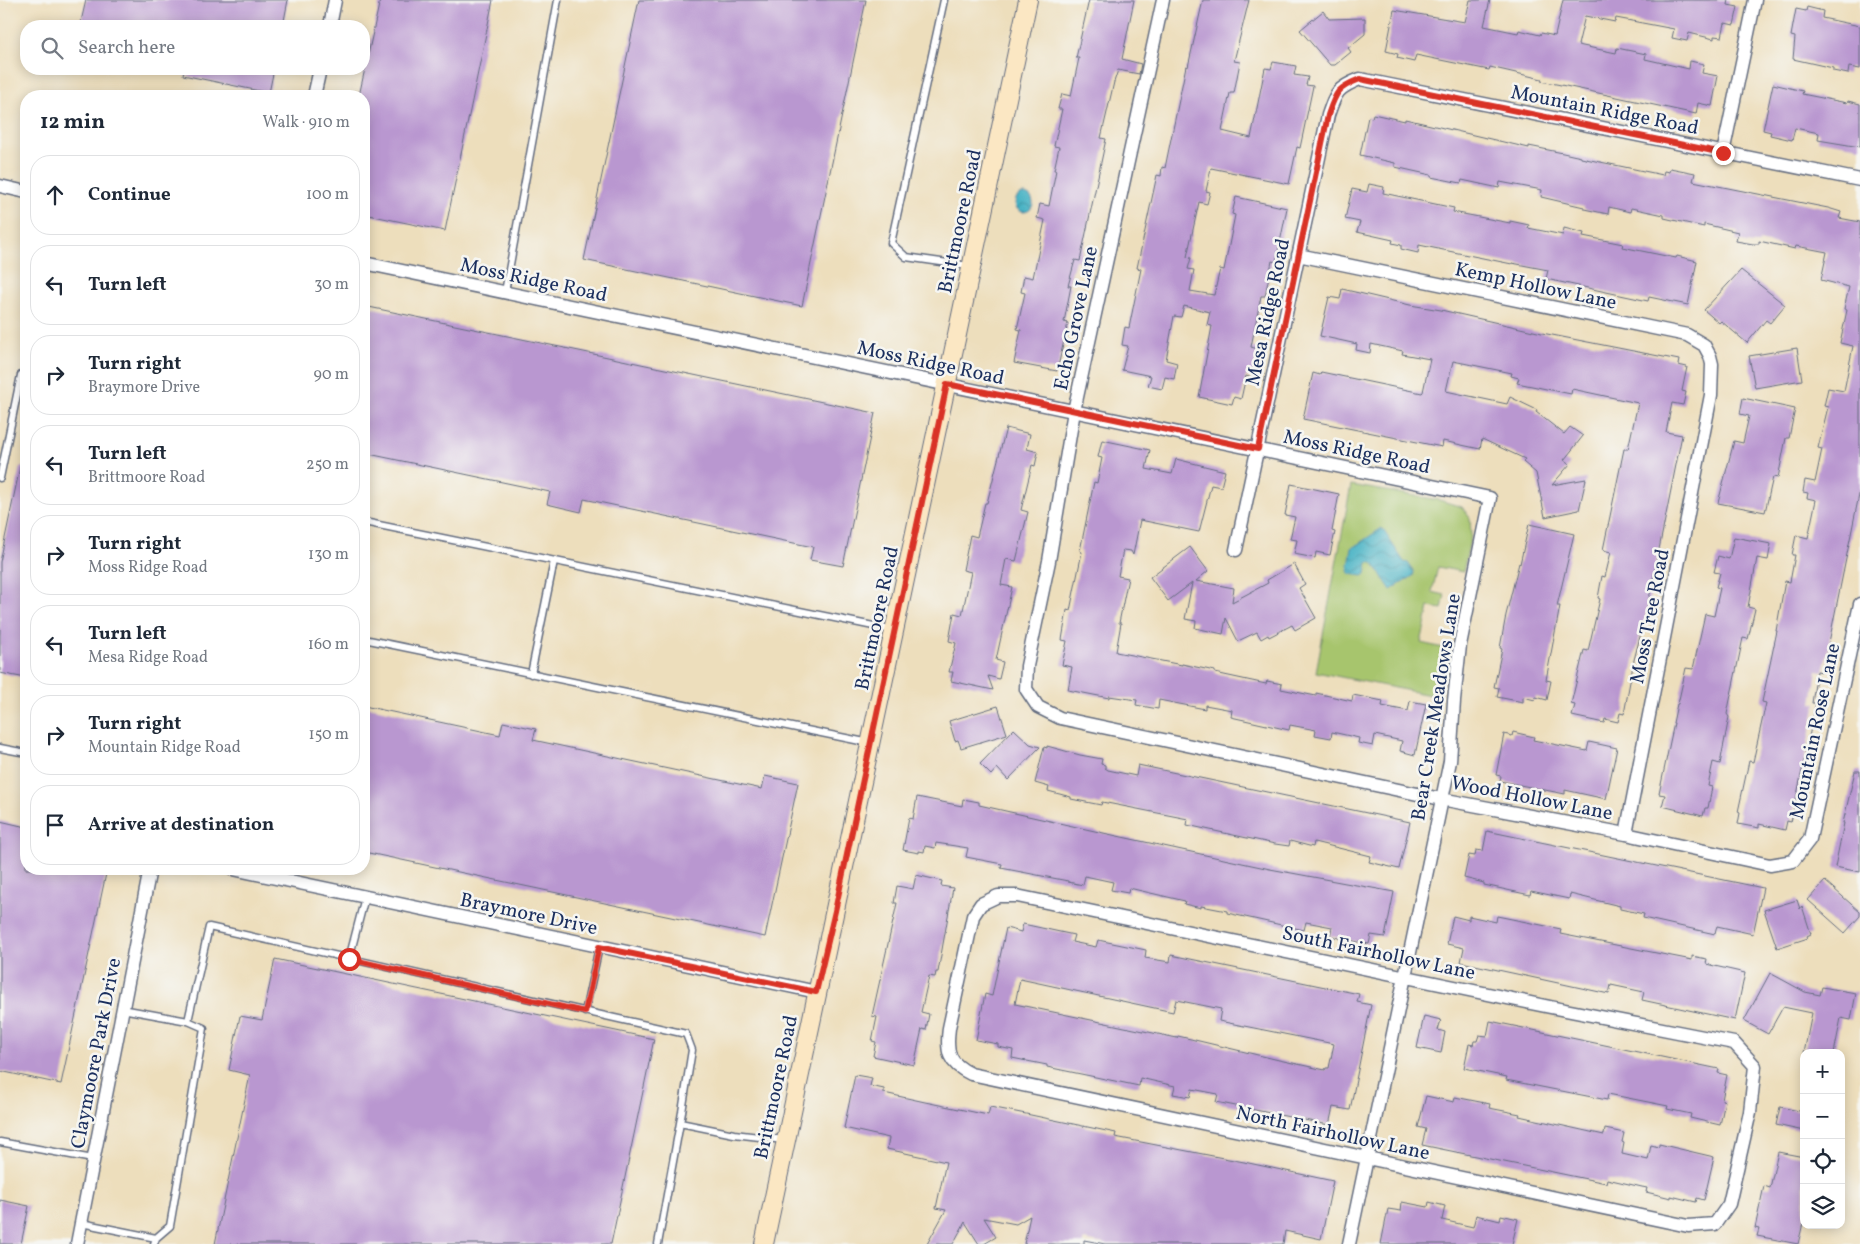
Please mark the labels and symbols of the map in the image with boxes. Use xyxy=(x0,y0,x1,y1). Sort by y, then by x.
street label: Mountain Ridge Road xyxy=(1508,79,1701,143)
route end xyxy=(1712,142,1735,165)
street label: Brittmoore Road xyxy=(932,147,990,296)
street label: Mesa Ridge Road xyxy=(1240,236,1298,389)
street label: Echo Grove Lane xyxy=(1048,244,1106,393)
street label: Moss Ridge Road xyxy=(457,252,610,310)
street label: Kemp Hollow Lane xyxy=(1452,256,1619,318)
street label: Moss Ridge Road xyxy=(854,335,1007,393)
street label: Moss Ridge Road xyxy=(1280,424,1433,482)
street label: Brittmoore Road xyxy=(849,544,907,693)
street label: Moss Tree Road xyxy=(1624,547,1678,686)
street label: Bear Creek Meadows Lane xyxy=(1405,592,1469,823)
street label: Mountain Rose Lane xyxy=(1784,641,1848,822)
street label: Wood Hollow Lane xyxy=(1448,770,1615,828)
street label: Braymore Drive xyxy=(457,887,600,943)
street label: South Fairhollow Lane xyxy=(1279,920,1478,988)
route start xyxy=(338,948,361,971)
street label: Claymoore Park Drive xyxy=(65,956,129,1151)
street label: Brittmoore Road xyxy=(748,1013,806,1162)
street label: North Fairhollow Lane xyxy=(1233,1100,1432,1168)

